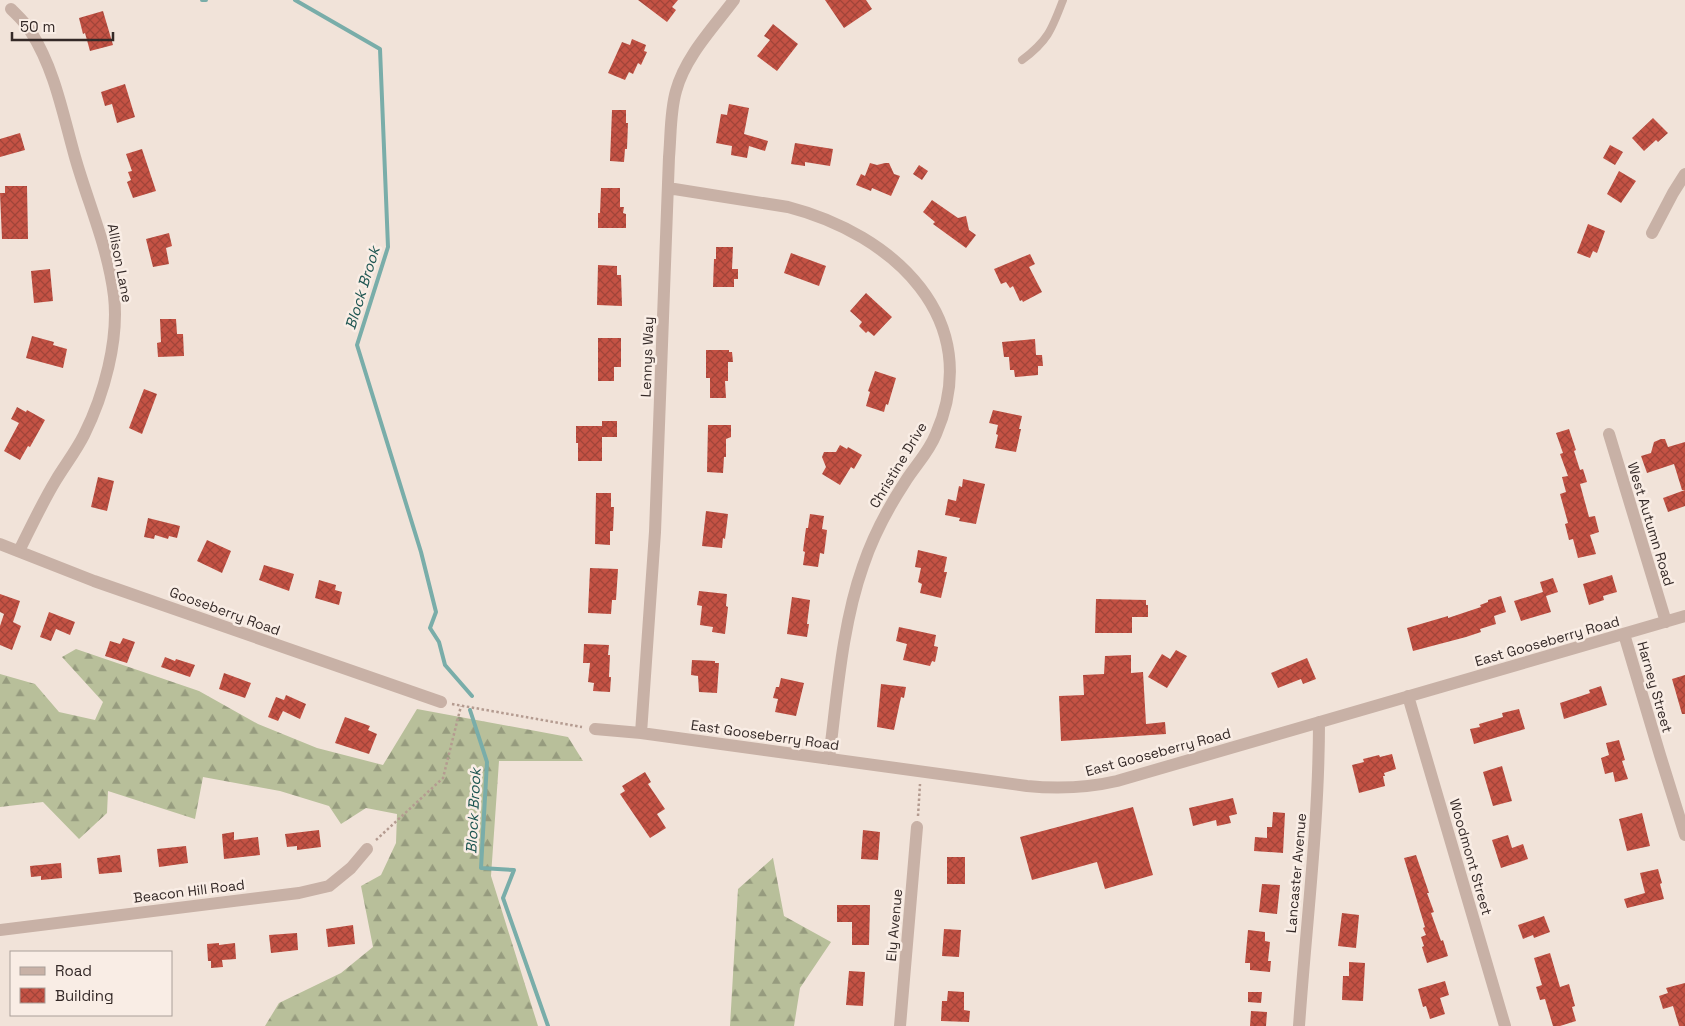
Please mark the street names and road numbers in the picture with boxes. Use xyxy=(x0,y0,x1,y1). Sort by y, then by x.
street label: Allison Lane xyxy=(104,222,136,304)
street label: Lennys Way xyxy=(637,316,657,398)
street label: Christine Drive xyxy=(865,419,931,511)
street label: West Autumn Road xyxy=(1624,460,1678,588)
street label: Gooseberry Road xyxy=(167,583,283,639)
street label: East Gooseberry Road xyxy=(1473,612,1621,670)
street label: Harney Street xyxy=(1633,639,1677,735)
street label: East Gooseberry Road xyxy=(690,716,840,754)
street label: East Gooseberry Road xyxy=(1083,724,1233,780)
street label: Woodmont Street xyxy=(1446,797,1496,917)
street label: Lancaster Avenue xyxy=(1282,812,1310,934)
street label: Beacon Hill Road xyxy=(132,875,246,907)
street label: Ely Avenue xyxy=(882,888,906,962)

